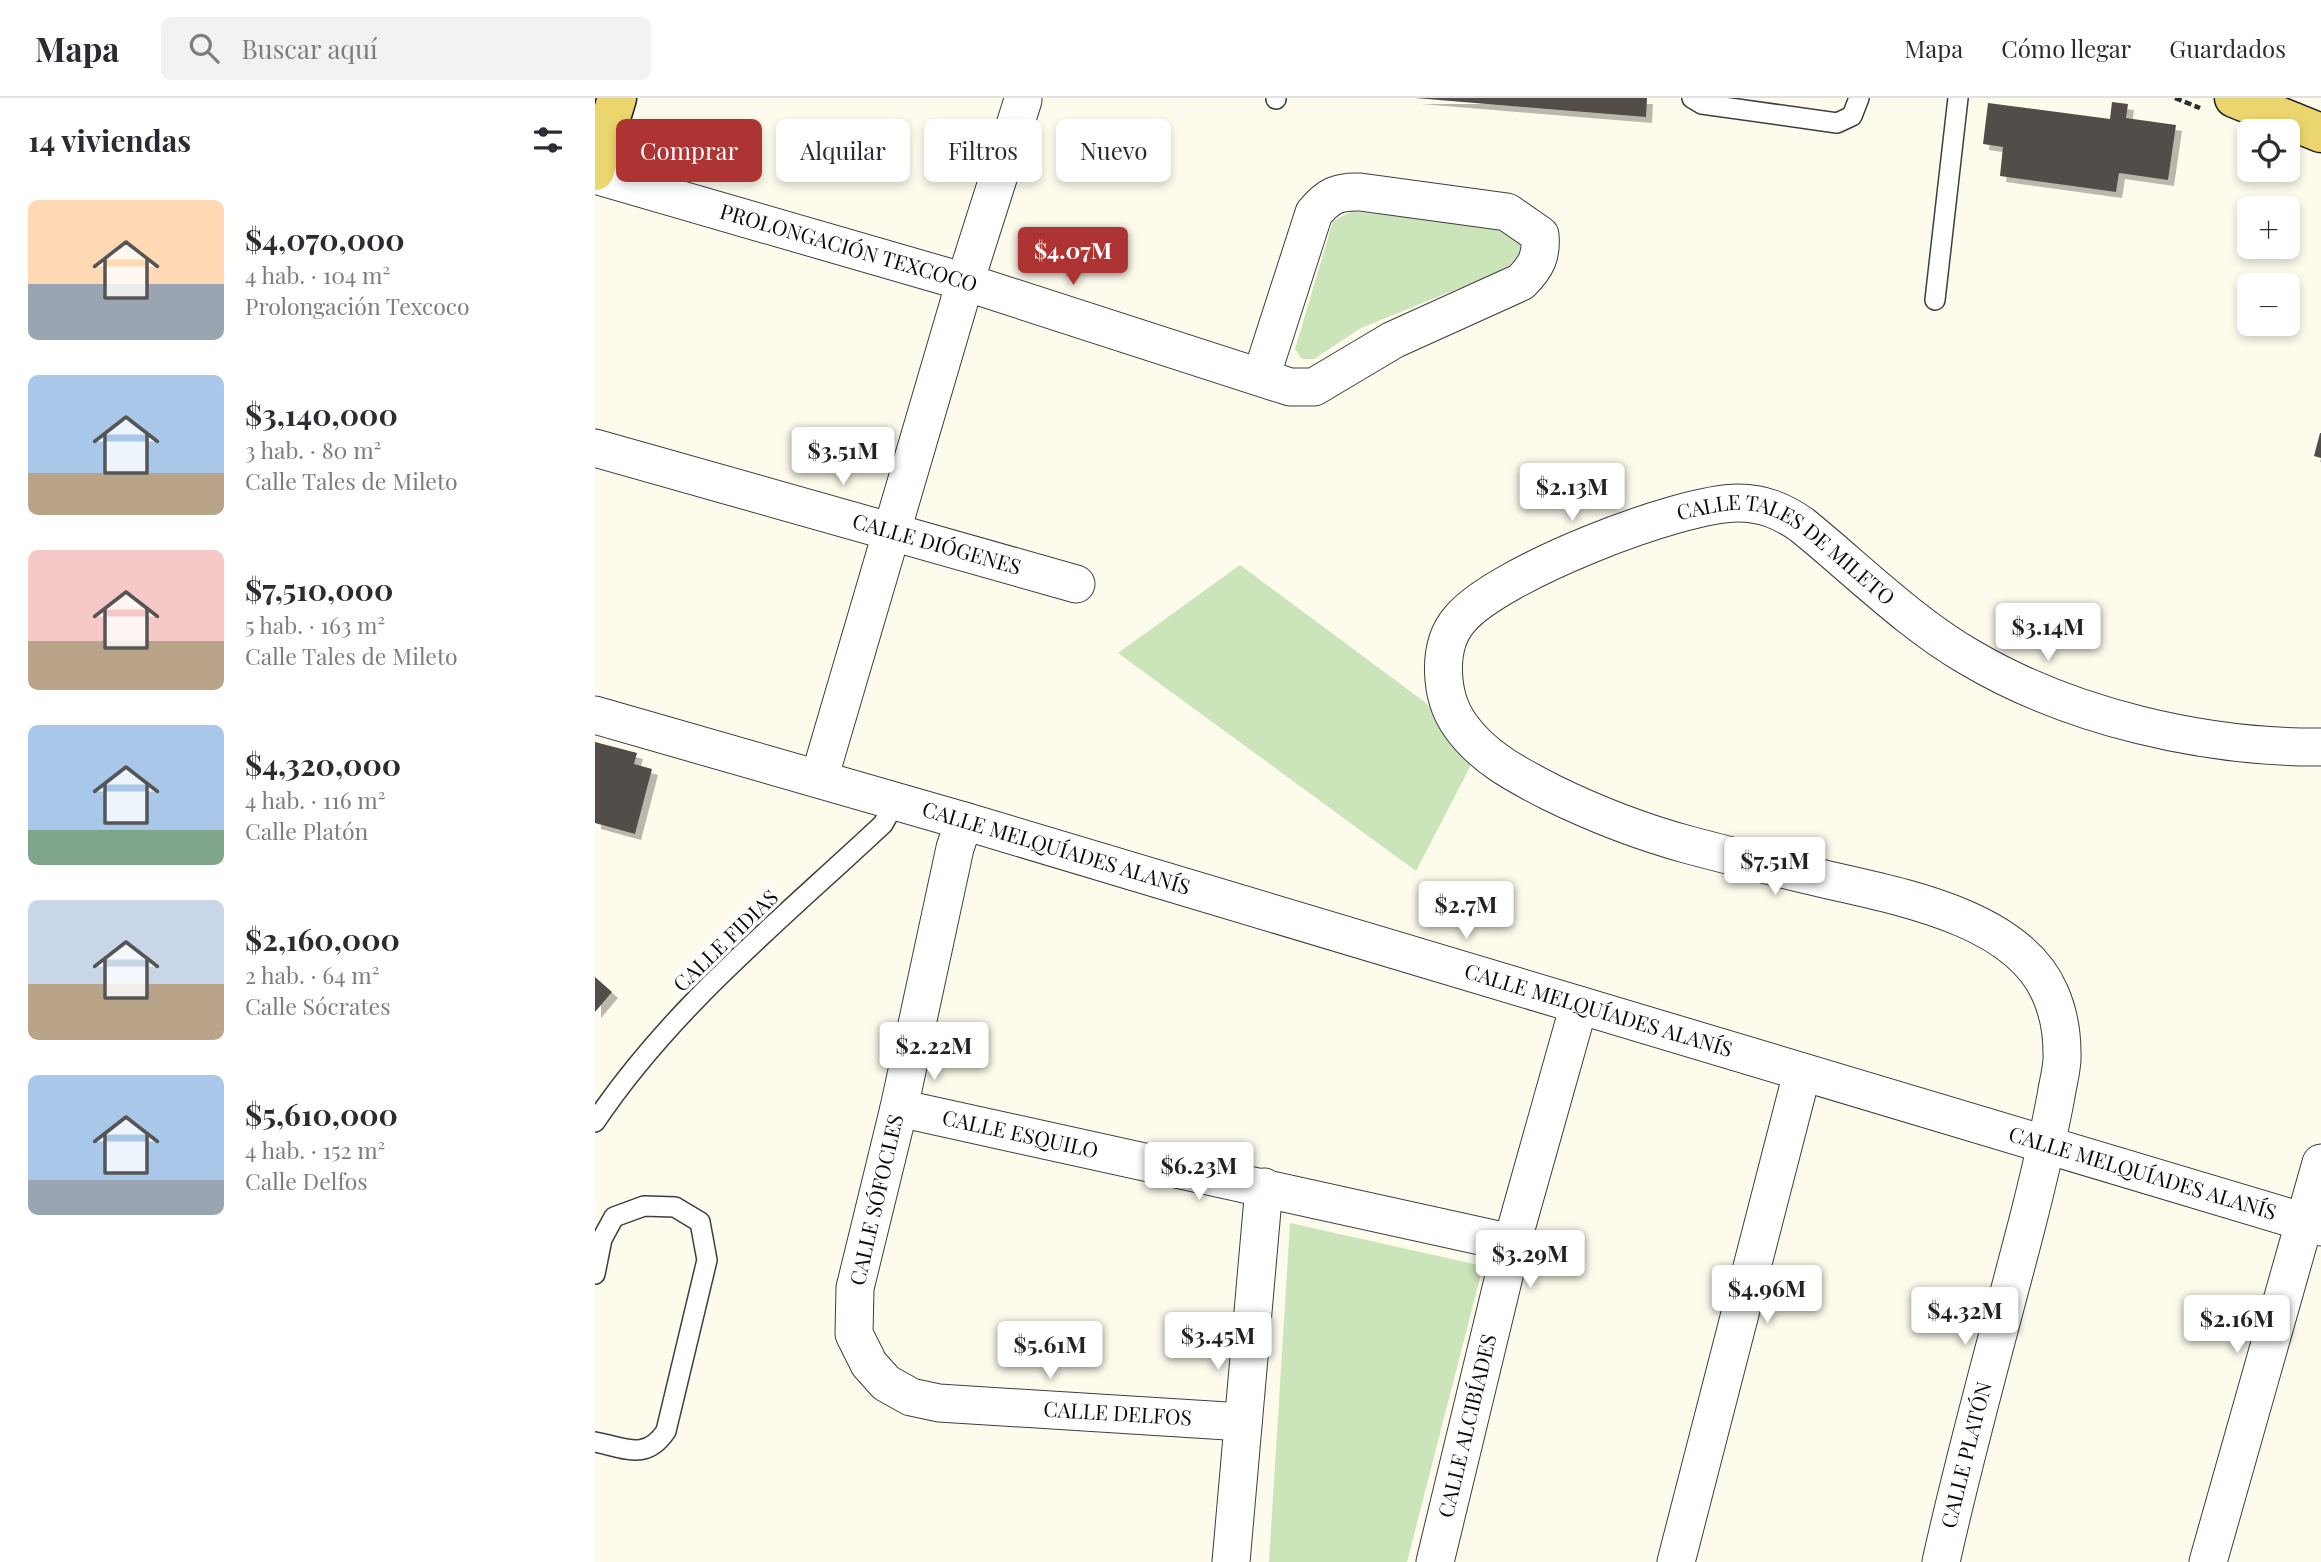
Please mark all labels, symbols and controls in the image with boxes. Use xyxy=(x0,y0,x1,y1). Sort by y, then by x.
search box xyxy=(161,17,651,80)
text: Mapa xyxy=(35,26,119,70)
icon: search xyxy=(185,29,223,67)
text: Buscar aquí xyxy=(241,31,378,66)
text: Mapa xyxy=(1905,32,1963,64)
text: Cómo llegar xyxy=(2001,32,2131,64)
text: Guardados xyxy=(2169,32,2286,64)
chip: Comprar xyxy=(616,119,762,182)
chip: Alquilar xyxy=(776,119,910,182)
chip: Filtros xyxy=(924,119,1042,182)
chip: Nuevo xyxy=(1056,119,1171,182)
map controls xyxy=(2237,119,2300,336)
button: locate xyxy=(2237,119,2300,182)
text: 14 viviendas xyxy=(28,120,191,160)
icon: filters xyxy=(529,121,567,159)
street label: PROLONGACIÓN TEXCOCO xyxy=(717,196,981,297)
button: + xyxy=(2237,196,2300,259)
text: $4,070,000 xyxy=(245,219,405,259)
icon: home xyxy=(84,228,168,312)
pin: $4.07M xyxy=(1016,228,1130,287)
text: $4.07M xyxy=(1034,234,1112,265)
text: 4 hab. · 104 m² xyxy=(245,259,390,290)
button: − xyxy=(2237,273,2300,336)
text: Prolongación Texcoco xyxy=(245,290,470,321)
text: $3,140,000 xyxy=(245,394,398,434)
icon: home xyxy=(84,403,168,487)
pin: $3.51M xyxy=(786,428,900,487)
text: 3 hab. · 80 m² xyxy=(245,434,381,465)
text: $3.51M xyxy=(808,434,878,465)
pin: $2.13M xyxy=(1515,464,1629,523)
text: Calle Tales de Mileto xyxy=(245,465,458,496)
text: $2.13M xyxy=(1536,470,1608,501)
street label: CALLE TALES DE MILETO xyxy=(1673,487,1902,610)
street label: CALLE DIÓGENES xyxy=(850,506,1025,580)
text: $7,510,000 xyxy=(245,569,393,609)
icon: home xyxy=(84,578,168,662)
pin: $3.14M xyxy=(1991,603,2105,663)
text: 5 hab. · 163 m² xyxy=(245,609,385,640)
text: $3.14M xyxy=(2012,610,2084,641)
text: Calle Tales de Mileto xyxy=(245,640,458,671)
text: $4,320,000 xyxy=(245,744,401,784)
icon: home xyxy=(84,753,168,837)
text: 4 hab. · 116 m² xyxy=(245,784,385,815)
street label: CALLE MELQUÍADES ALANÍS xyxy=(919,794,1194,900)
text: Calle Platón xyxy=(245,815,368,846)
pin: $7.51M xyxy=(1718,838,1832,897)
text: $7.51M xyxy=(1740,844,1810,875)
street label: CALLE FIDIAS xyxy=(666,882,783,997)
pin: $2.7M xyxy=(1417,882,1515,941)
text: $2.7M xyxy=(1435,888,1497,919)
text: $2,160,000 xyxy=(245,919,400,959)
icon: home xyxy=(84,928,168,1012)
street label: CALLE MELQUÍADES ALANÍS xyxy=(1462,956,1736,1062)
text: 2 hab. · 64 m² xyxy=(245,959,379,990)
text: Calle Sócrates xyxy=(245,990,391,1021)
pin: $2.22M xyxy=(877,1023,991,1082)
text: $2.22M xyxy=(896,1029,972,1060)
text: $5,610,000 xyxy=(245,1094,398,1134)
street label: CALLE ESQUILO xyxy=(940,1102,1101,1163)
icon: home xyxy=(84,1103,168,1187)
street label: CALLE SÓFOCLES xyxy=(842,1111,908,1288)
street label: CALLE MELQUÍADES ALANÍS xyxy=(2006,1118,2280,1225)
text: 4 hab. · 152 m² xyxy=(245,1134,385,1165)
pin: $6.23M xyxy=(1142,1142,1256,1202)
text: $6.23M xyxy=(1161,1149,1237,1180)
text: Calle Delfos xyxy=(245,1165,368,1196)
pin: $3.29M xyxy=(1473,1230,1587,1290)
text: $3.29M xyxy=(1492,1237,1568,1268)
pin: $4.96M xyxy=(1710,1266,1824,1325)
text: $4.96M xyxy=(1728,1272,1806,1303)
pin: $4.32M xyxy=(1908,1288,2022,1347)
text: $4.32M xyxy=(1927,1294,2003,1325)
pin: $2.16M xyxy=(2180,1296,2294,1355)
text: $2.16M xyxy=(2200,1302,2274,1333)
pin: $3.45M xyxy=(1161,1312,1275,1372)
text: $3.45M xyxy=(1181,1319,1255,1350)
pin: $5.61M xyxy=(993,1322,1107,1381)
text: $5.61M xyxy=(1013,1328,1087,1359)
street label: CALLE ALCIBÍADES xyxy=(1430,1331,1502,1520)
street label: CALLE PLATÓN xyxy=(1933,1378,1997,1531)
street label: CALLE DELFOS xyxy=(1043,1394,1193,1431)

